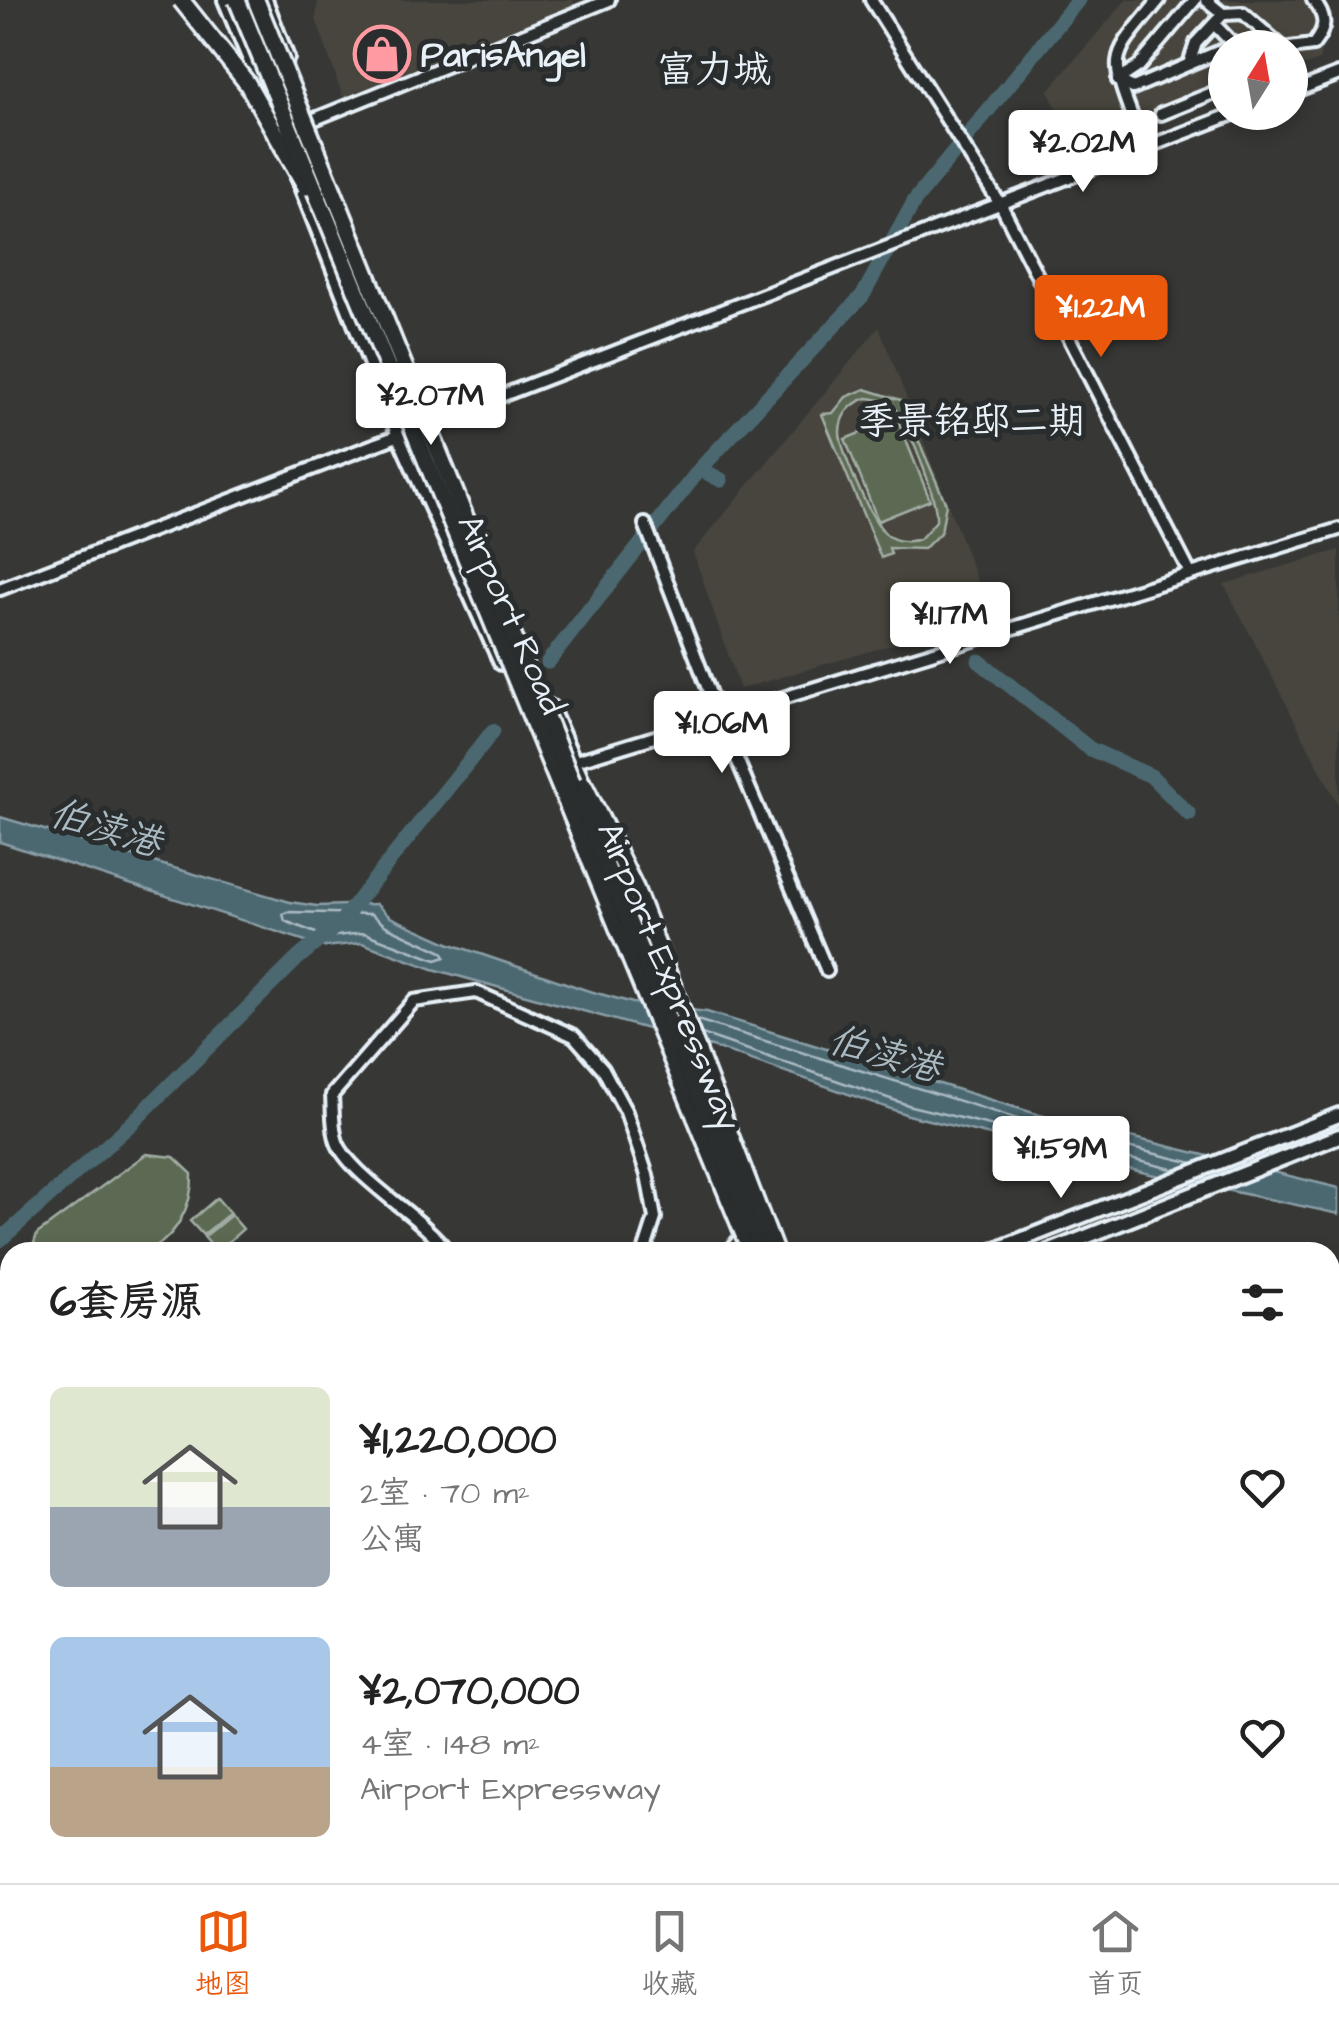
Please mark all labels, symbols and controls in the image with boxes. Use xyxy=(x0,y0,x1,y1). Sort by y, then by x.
shop icon: ParisAngel xyxy=(352,24,412,84)
north arrow xyxy=(1208,30,1308,130)
map controls xyxy=(1208,30,1308,130)
place label: ParisAngel xyxy=(421,31,586,82)
district label: 富力城 xyxy=(657,45,771,97)
pin: ¥2.02M xyxy=(1002,110,1164,195)
text: ¥2.02M xyxy=(1031,120,1135,165)
pin: ¥1.22M xyxy=(1020,275,1182,360)
text: ¥1.22M xyxy=(1057,285,1145,330)
pin: ¥2.07M xyxy=(350,363,512,448)
text: ¥2.07M xyxy=(378,373,484,418)
district label: 季景铭邸二期 xyxy=(858,396,1086,448)
street label: Airport Road xyxy=(445,507,577,722)
pin: ¥1.17M xyxy=(869,582,1031,667)
text: ¥1.17M xyxy=(912,592,988,637)
pin: ¥1.06M xyxy=(641,691,803,776)
text: ¥1.06M xyxy=(676,701,768,746)
water label: 伯渎港 xyxy=(43,787,170,871)
street label: Airport Expressway xyxy=(583,815,753,1139)
water label: 伯渎港 xyxy=(822,1014,949,1096)
pin: ¥1.59M xyxy=(980,1116,1142,1201)
text: ¥1.59M xyxy=(1014,1126,1108,1171)
text: 6套房源 xyxy=(50,1274,202,1332)
icon: filters xyxy=(1235,1275,1290,1330)
text: ¥1,220,000 xyxy=(360,1412,557,1470)
icon: home xyxy=(130,1427,250,1547)
icon: heart xyxy=(1235,1460,1290,1515)
text: 2室 · 70 m² xyxy=(360,1471,530,1516)
text: 公寓 xyxy=(360,1517,424,1562)
text: ¥2,070,000 xyxy=(360,1663,580,1721)
icon: home xyxy=(130,1677,250,1797)
icon: heart xyxy=(1235,1710,1290,1765)
text: 4室 · 148 m² xyxy=(360,1722,540,1767)
text: Airport Expressway xyxy=(360,1767,661,1812)
tab: 地图 xyxy=(195,1904,251,2004)
tab: 收藏 xyxy=(641,1904,698,2004)
tab: 首页 xyxy=(1088,1904,1144,2004)

